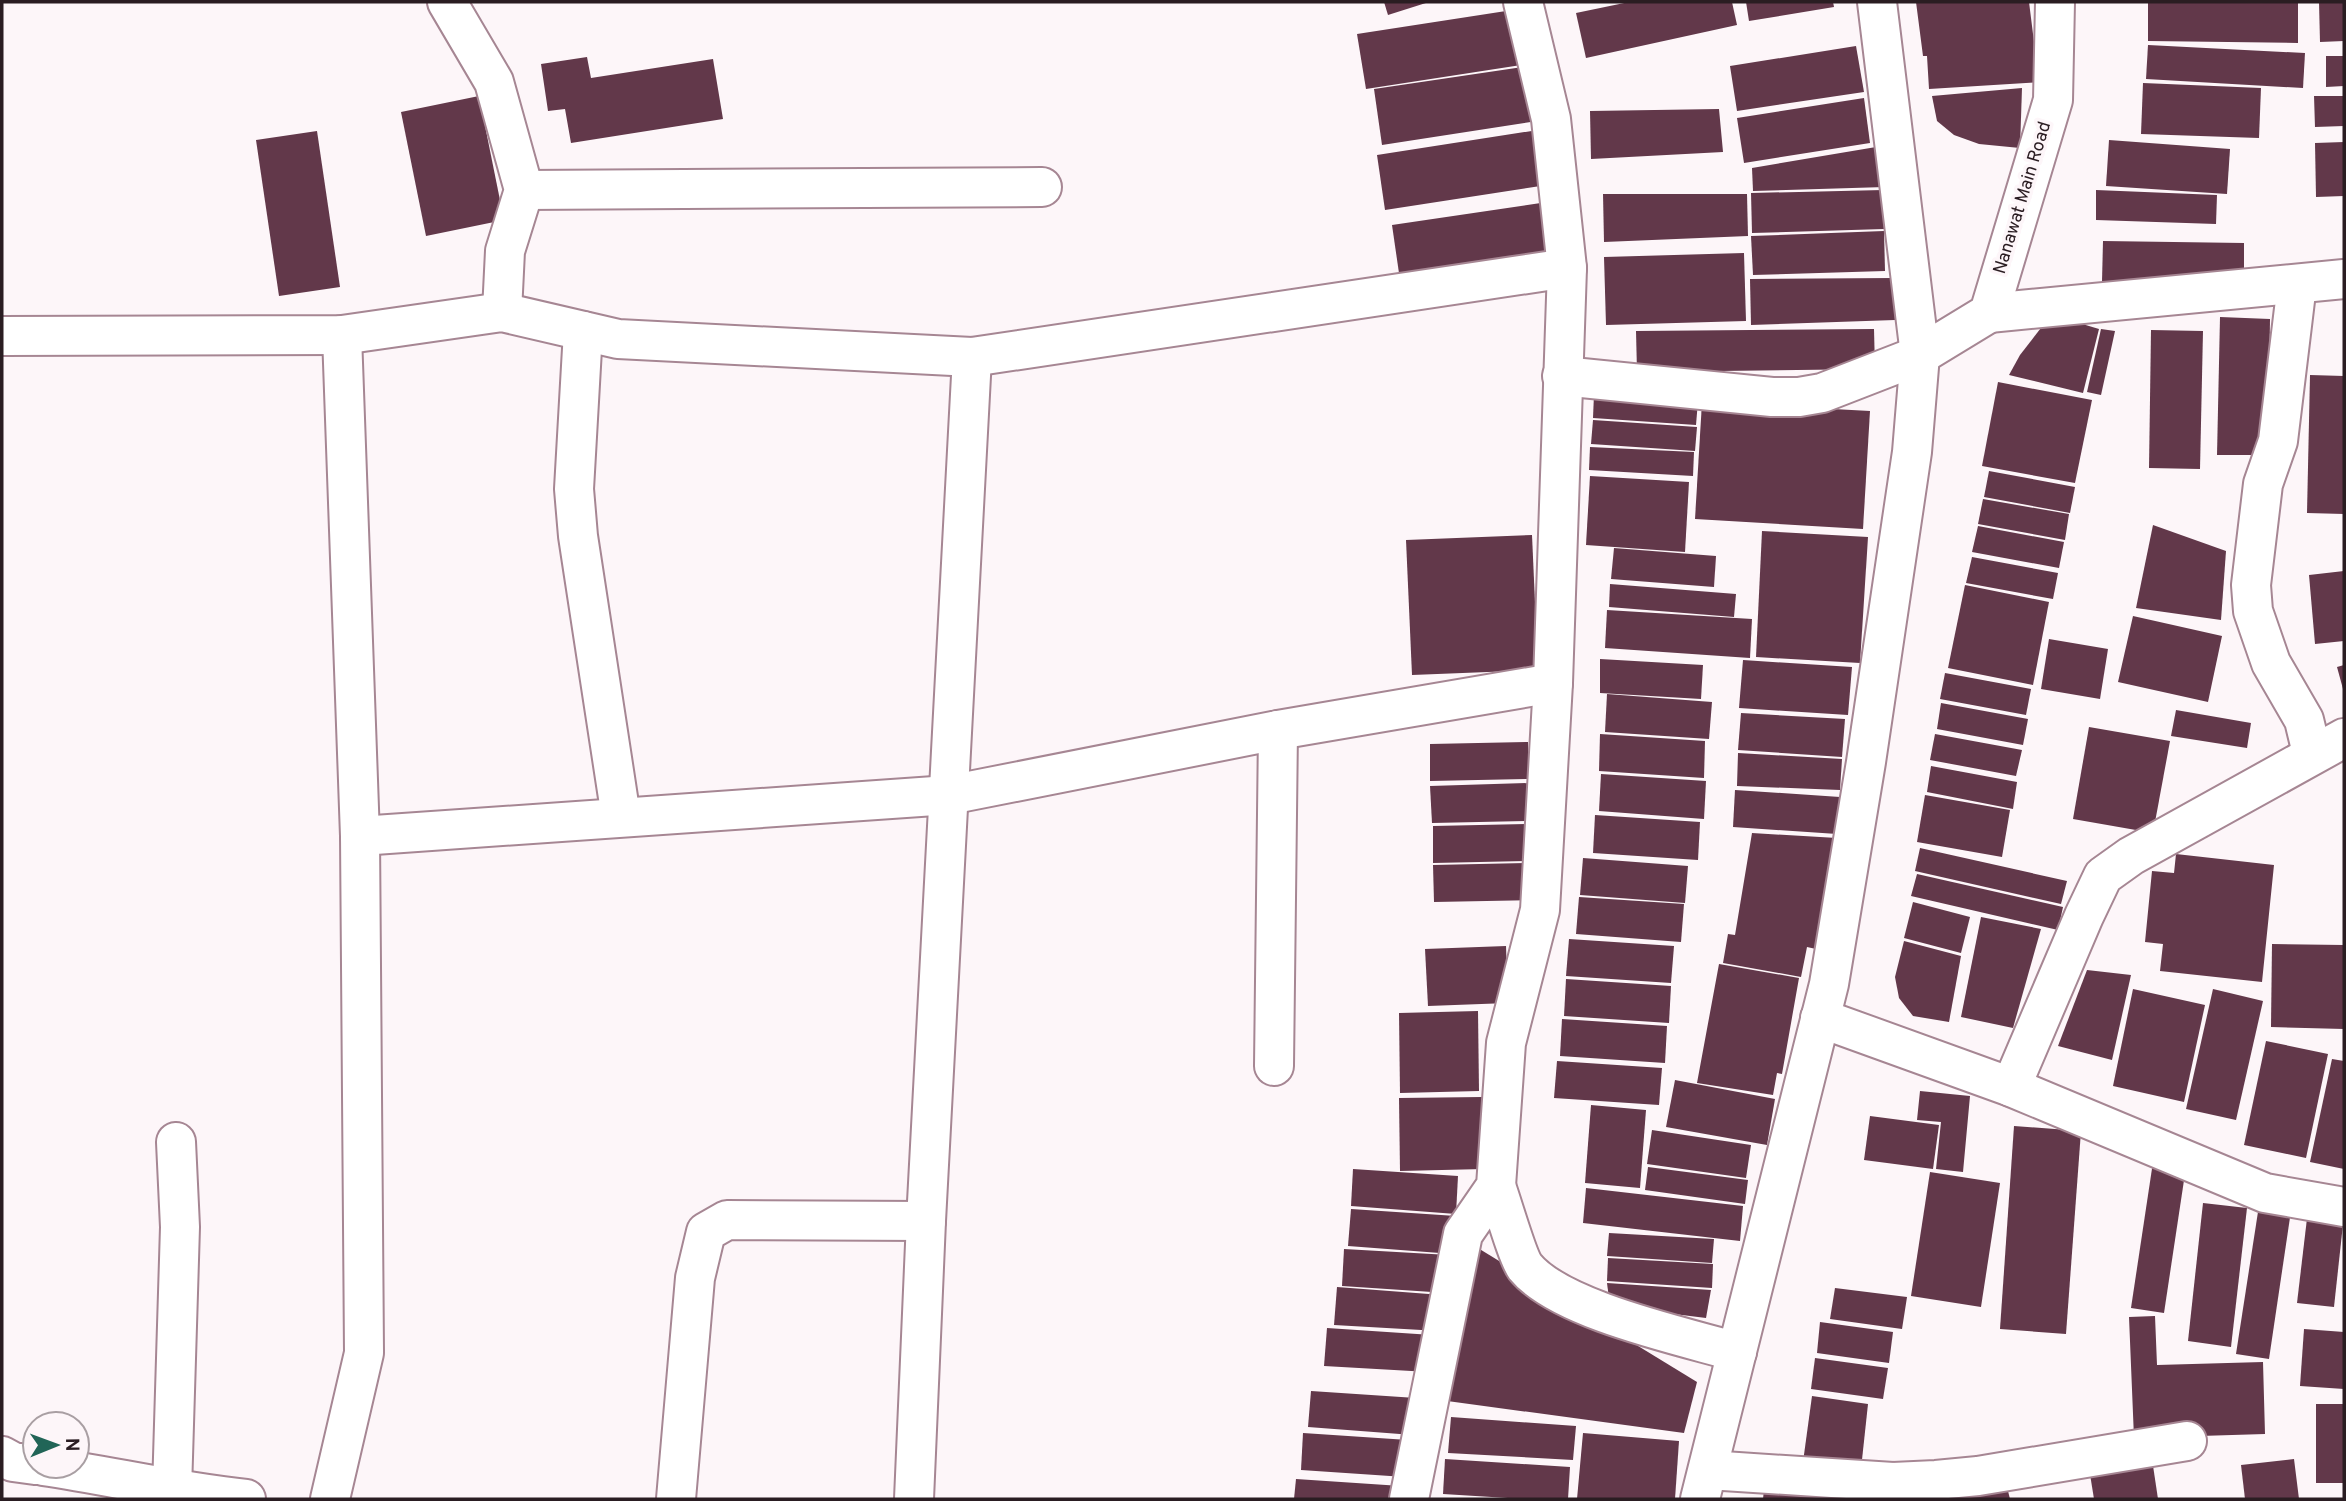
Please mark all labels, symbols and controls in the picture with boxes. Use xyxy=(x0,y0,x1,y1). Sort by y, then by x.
street label: Nanawat Main Road xyxy=(1989,119,2057,277)
north arrow xyxy=(21,1410,91,1480)
text: N xyxy=(59,1438,83,1452)

